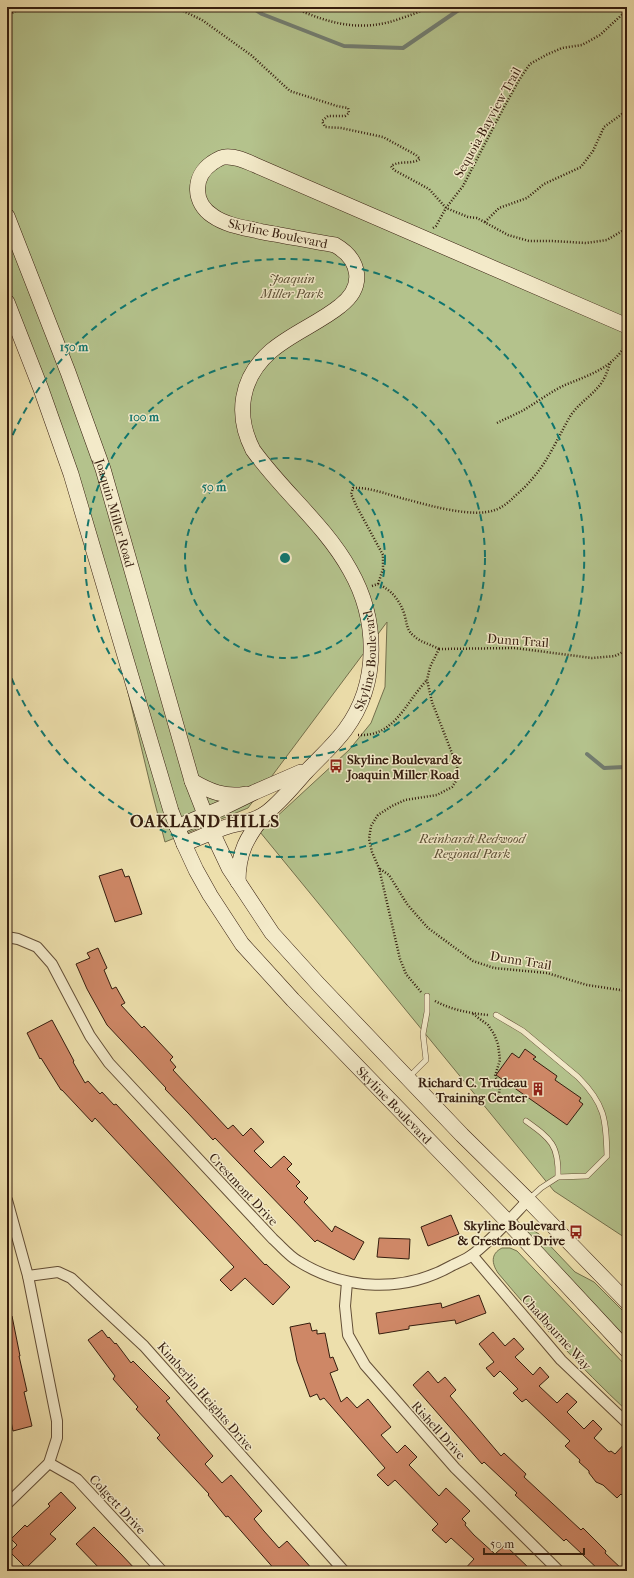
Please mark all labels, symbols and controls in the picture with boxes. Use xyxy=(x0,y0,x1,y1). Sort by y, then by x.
street label: Sequoia-Bayview Trail xyxy=(451,64,524,180)
street label: Skyline Boulevard xyxy=(227,216,330,252)
park label: Joaquin Miller Park xyxy=(260,271,324,301)
text: 150 m xyxy=(60,340,89,354)
text: 100 m xyxy=(129,410,160,424)
street label: Joaquin Miller Road xyxy=(92,456,138,570)
text: 50 m xyxy=(202,480,227,494)
centre of rings xyxy=(278,551,292,565)
street label: Skyline Boulevard xyxy=(351,608,379,713)
street label: Dunn Trail xyxy=(487,631,550,650)
place label: Skyline Boulevard & Joaquin Miller Road xyxy=(345,752,462,783)
bus stop icon: Skyline Boulevard & Joaquin Miller Road xyxy=(328,758,344,774)
district label: OAKLAND HILLS xyxy=(130,811,280,831)
park label: Reinhardt Redwood Regional Park xyxy=(418,831,528,861)
street label: Dunn Trail xyxy=(489,948,553,973)
street label: Skyline Boulevard xyxy=(353,1064,435,1147)
place label: Richard C. Trudeau Training Center xyxy=(418,1075,528,1106)
building icon: Richard C. Trudeau Training Center xyxy=(530,1081,546,1097)
street label: Crestmont Drive xyxy=(206,1150,282,1229)
place label: Skyline Boulevard & Crestmont Drive xyxy=(458,1218,566,1248)
bus stop icon: Skyline Boulevard & Crestmont Drive xyxy=(568,1224,584,1240)
street label: Chadbourne Way xyxy=(519,1291,595,1374)
street label: Kimberlin Heights Drive xyxy=(154,1339,257,1454)
street label: Rishell Drive xyxy=(409,1398,469,1463)
street label: Colgett Drive xyxy=(86,1471,149,1538)
scale bar xyxy=(484,1530,584,1556)
text: 50 m xyxy=(490,1537,514,1551)

